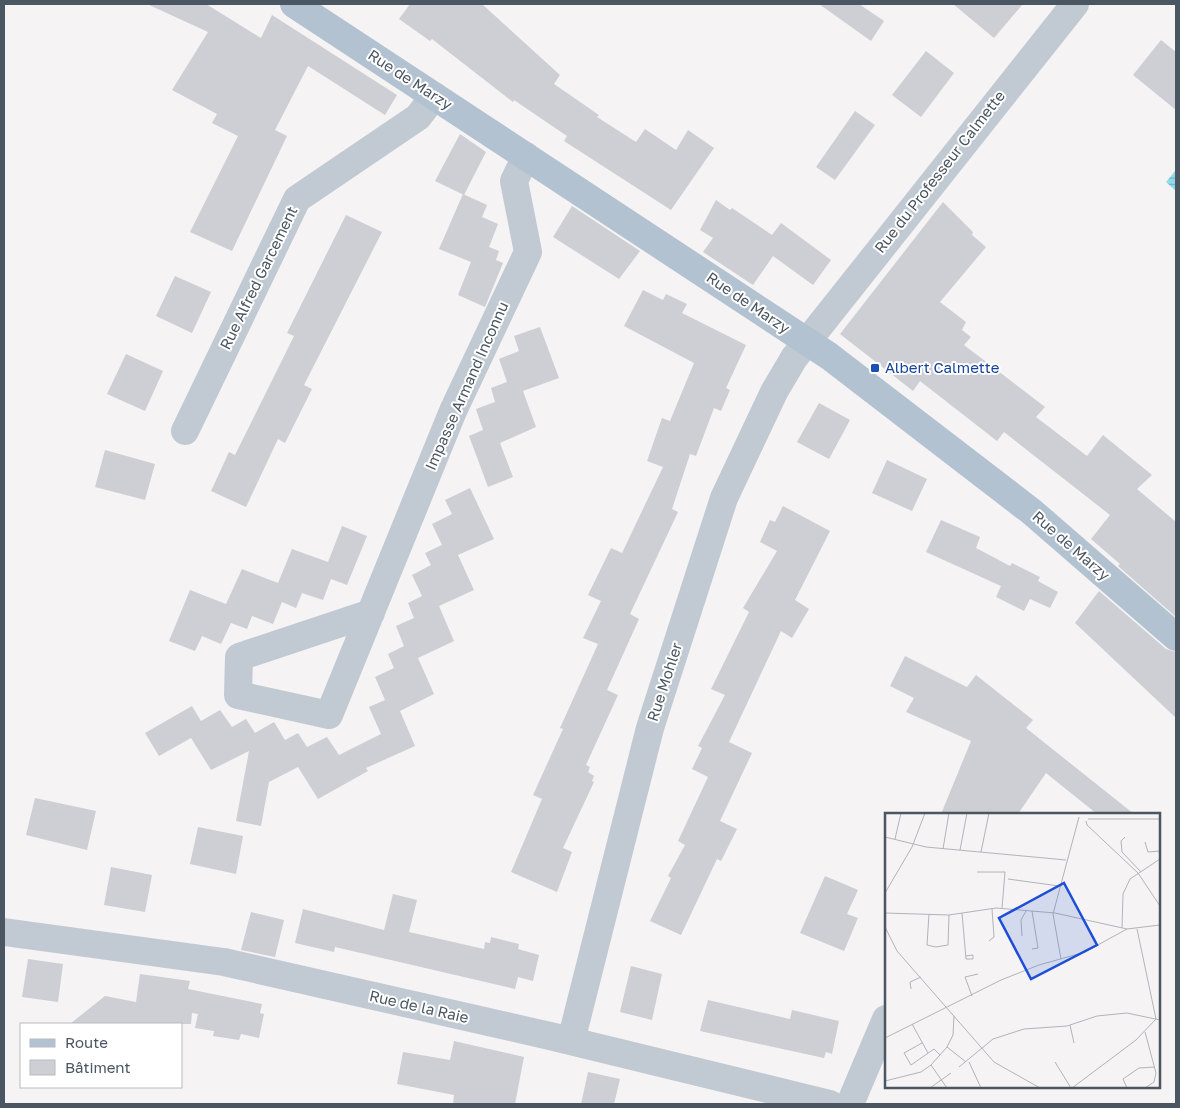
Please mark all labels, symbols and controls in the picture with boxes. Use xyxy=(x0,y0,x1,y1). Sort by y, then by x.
street label: Rue de Marzy xyxy=(365,45,456,113)
street label: Rue du Professeur Calmette xyxy=(870,86,1008,256)
street label: Rue Alfred Garcement xyxy=(216,203,301,352)
street label: Rue de Marzy xyxy=(703,268,794,337)
street label: Impasse Armand Inconnu xyxy=(421,299,511,473)
place label: Albert Calmette xyxy=(885,358,1000,376)
marker: Albert Calmette xyxy=(869,362,881,374)
street label: Rue de Marzy xyxy=(1029,507,1114,584)
street label: Rue Mohler xyxy=(643,640,685,723)
inset map xyxy=(885,813,1160,1088)
street label: Rue de la Raie xyxy=(368,986,471,1026)
legend xyxy=(20,1023,182,1088)
text: Route xyxy=(65,1033,108,1051)
text: Bâtiment xyxy=(65,1058,130,1076)

